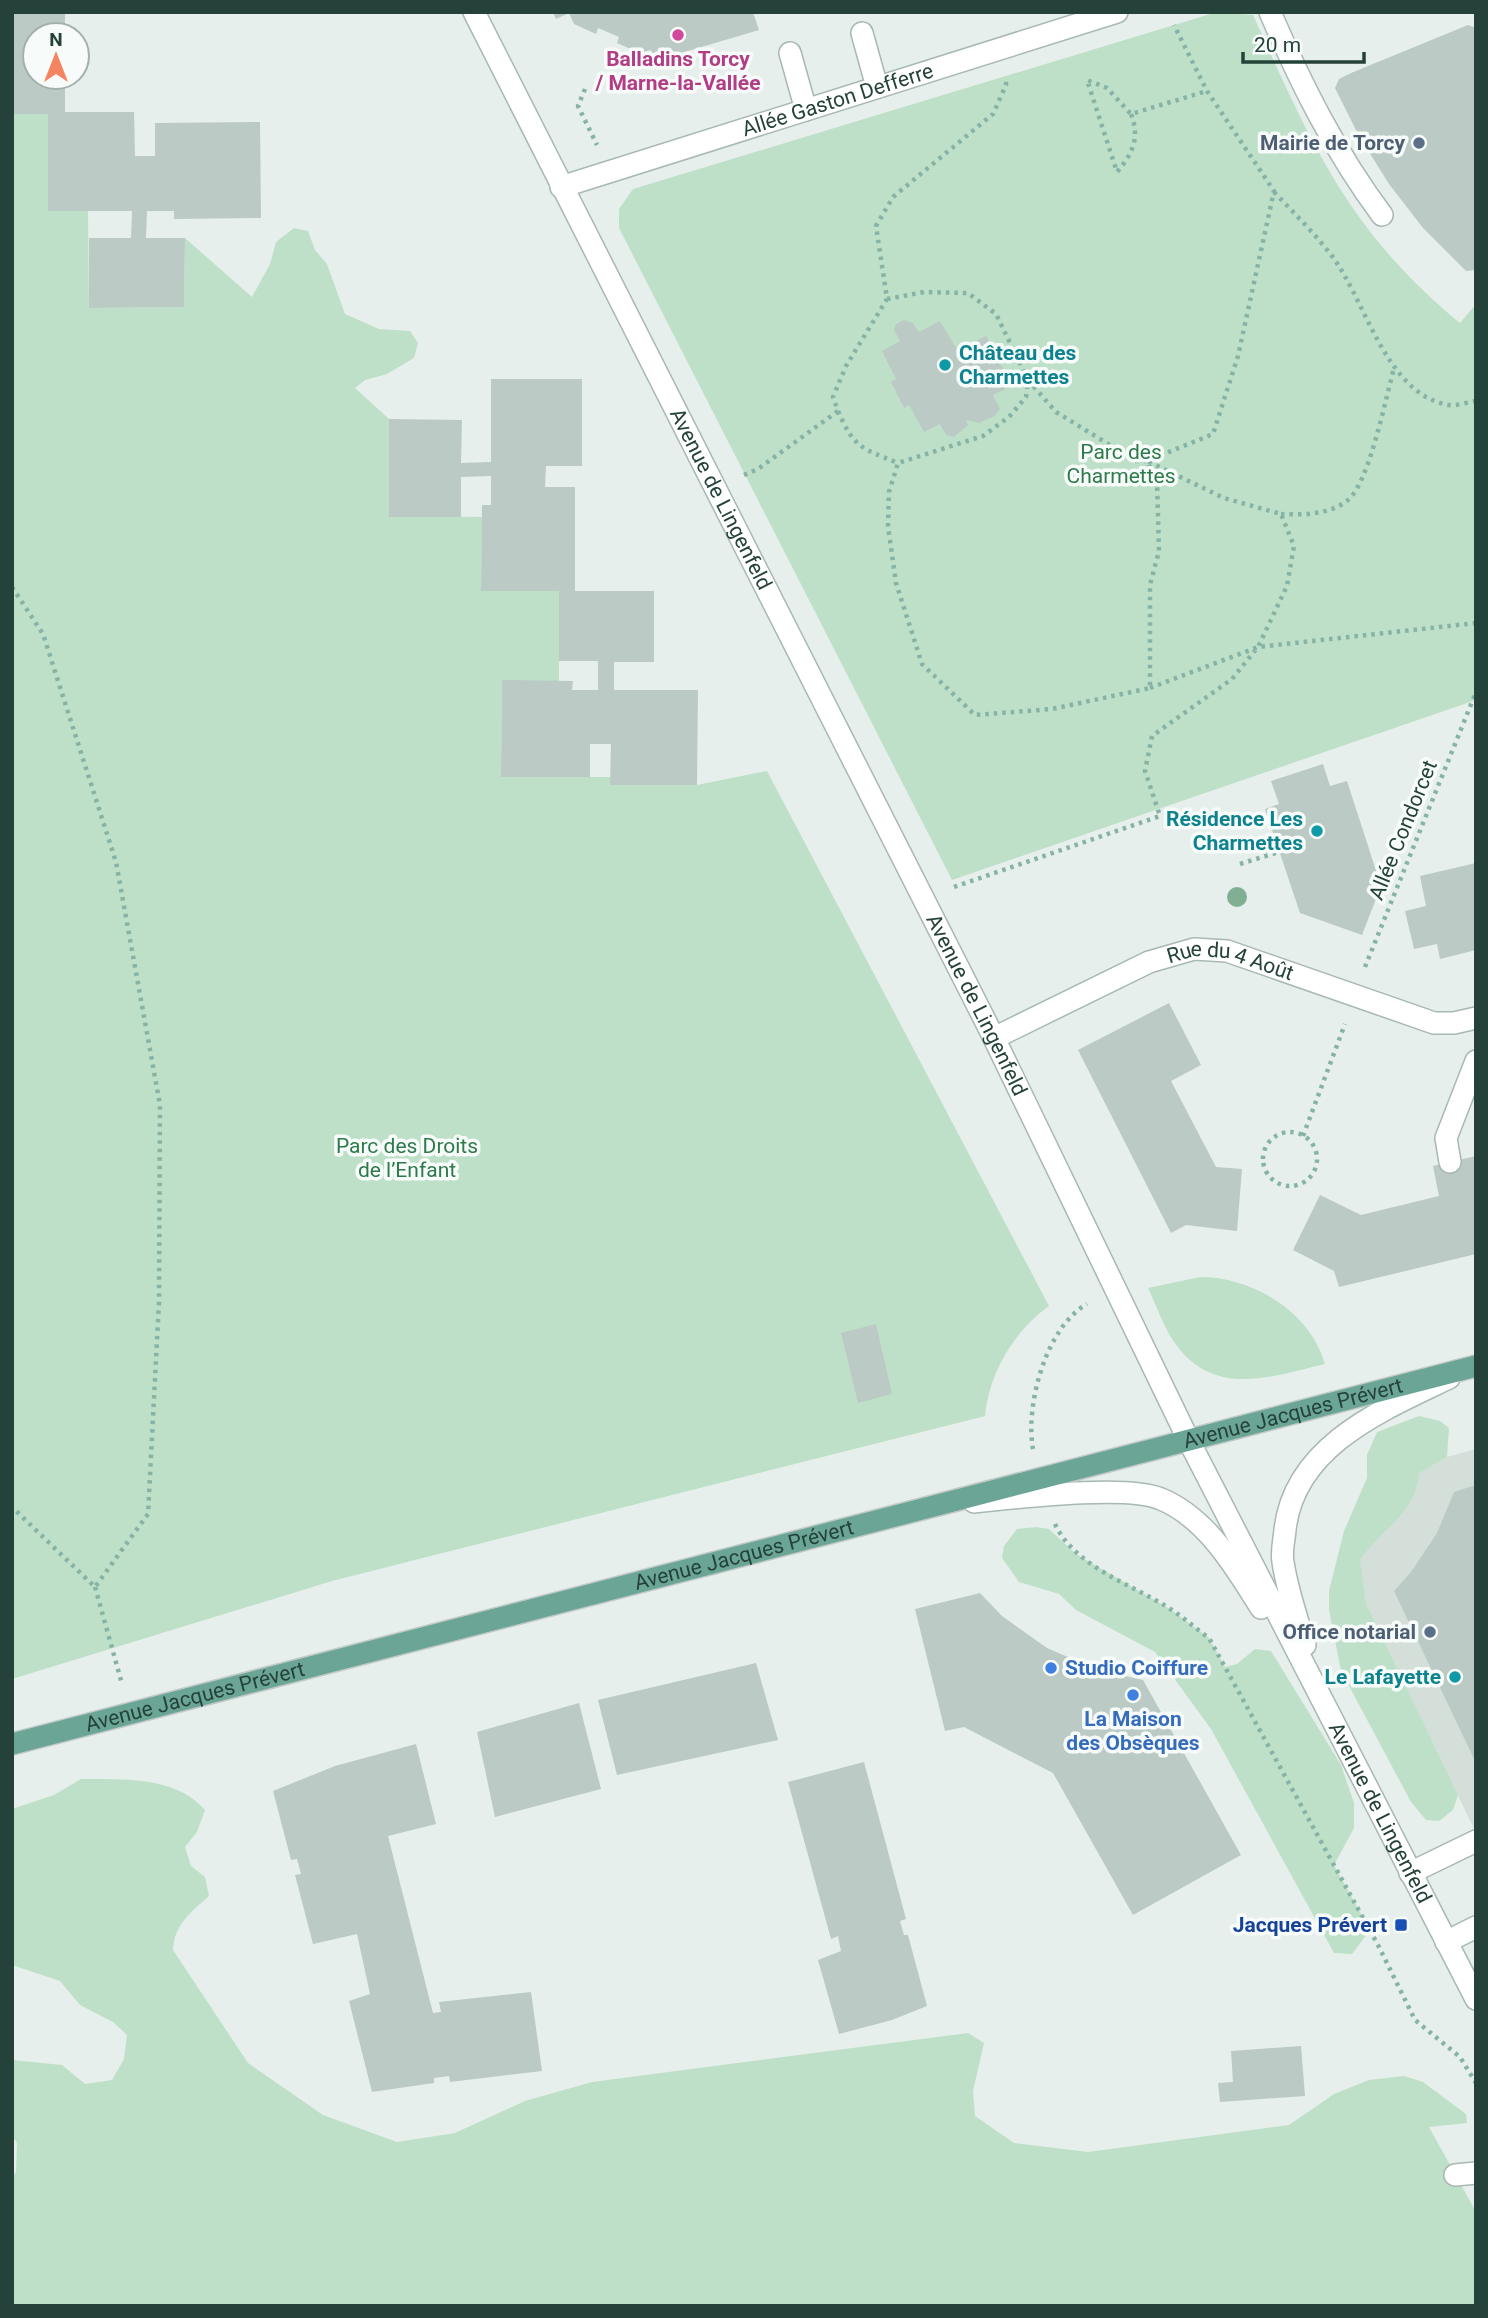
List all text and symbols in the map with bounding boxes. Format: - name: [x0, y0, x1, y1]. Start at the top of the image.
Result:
- north arrow: [21, 21, 91, 91]
- scale bar: [1243, 21, 1364, 65]
- marker: Balladins Torcy / Marne-la-Vallée: [670, 27, 686, 43]
- text: N: [49, 28, 63, 51]
- text: 20 m: [1254, 33, 1301, 57]
- place label: Balladins Torcy / Marne-la-Vallée: [594, 47, 761, 95]
- street label: Allée Gaston Defferre: [739, 59, 936, 141]
- place label: Mairie de Torcy: [1260, 131, 1405, 155]
- marker: Mairie de Torcy: [1411, 135, 1427, 151]
- place label: Château des Charmettes: [959, 341, 1077, 389]
- marker: Château des Charmettes: [937, 357, 953, 373]
- street label: Avenue de Lingenfeld: [665, 404, 777, 594]
- park label: Parc des Charmettes: [1066, 440, 1176, 488]
- street label: Allée Condorcet: [1364, 757, 1442, 903]
- place label: Résidence Les Charmettes: [1166, 807, 1303, 855]
- marker: Résidence Les Charmettes: [1309, 823, 1325, 839]
- street label: Avenue de Lingenfeld: [921, 910, 1032, 1100]
- street label: Rue du 4 Août: [1164, 937, 1297, 985]
- park label: Parc des Droits de l’Enfant: [336, 1134, 478, 1182]
- street label: Avenue Jacques Prévert: [1181, 1373, 1405, 1453]
- street label: Avenue Jacques Prévert: [632, 1515, 856, 1595]
- place label: Office notarial: [1282, 1620, 1416, 1644]
- marker: Office notarial: [1422, 1624, 1438, 1640]
- place label: Studio Coiffure: [1065, 1656, 1208, 1680]
- street label: Avenue Jacques Prévert: [83, 1657, 307, 1737]
- marker: Studio Coiffure: [1043, 1660, 1059, 1676]
- place label: Le Lafayette: [1325, 1665, 1441, 1689]
- marker: Le Lafayette: [1447, 1669, 1463, 1685]
- marker: La Maison des Obsèques: [1125, 1687, 1141, 1703]
- place label: La Maison des Obsèques: [1066, 1707, 1200, 1755]
- street label: Avenue de Lingenfeld: [1324, 1718, 1437, 1907]
- place label: Jacques Prévert: [1233, 1913, 1387, 1937]
- marker: Jacques Prévert: [1393, 1917, 1409, 1933]

